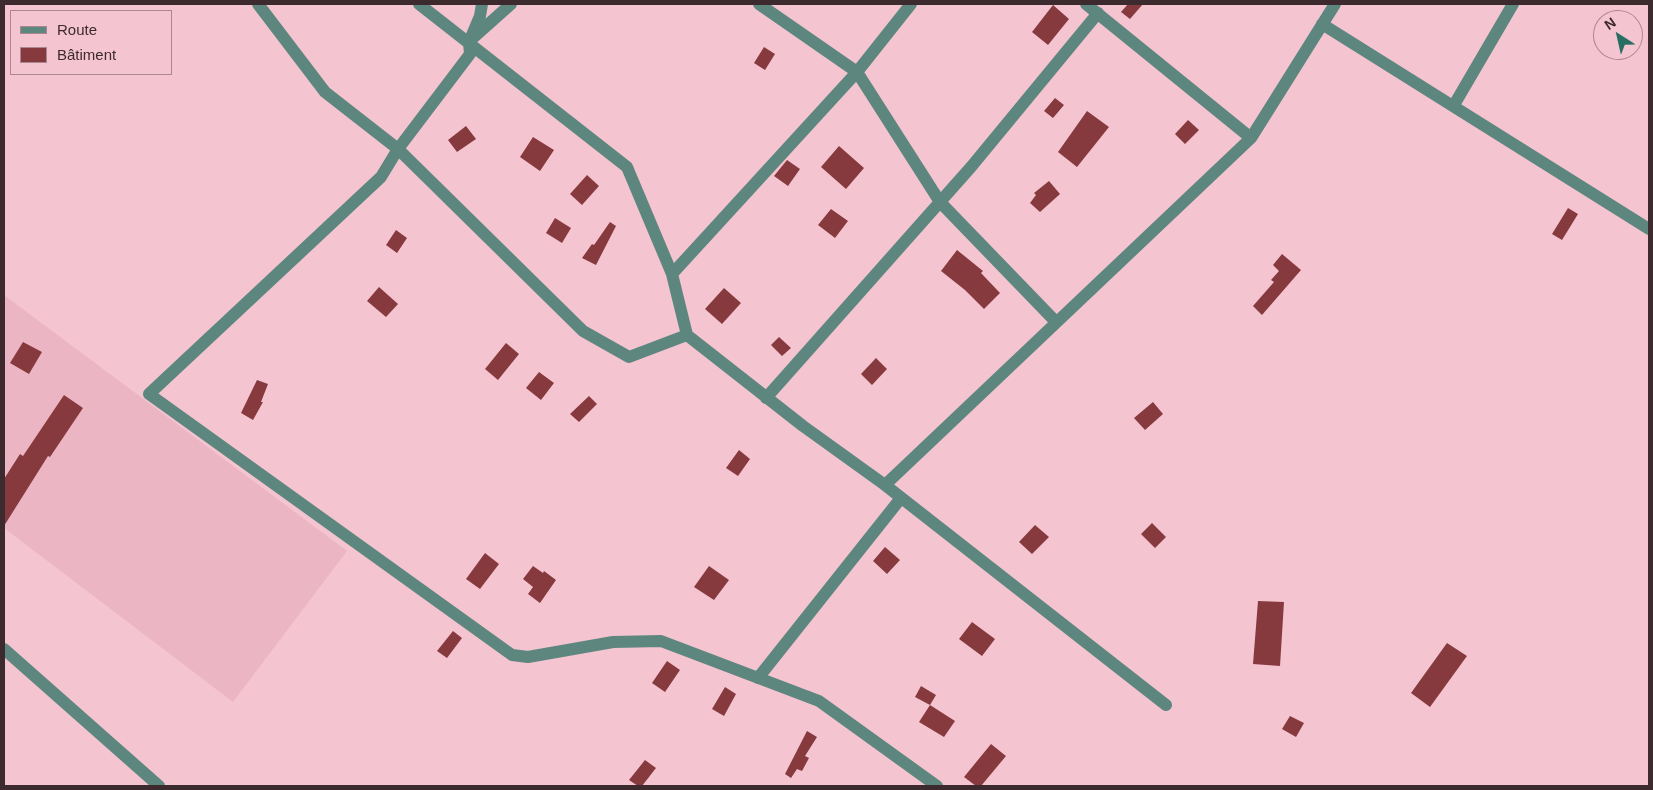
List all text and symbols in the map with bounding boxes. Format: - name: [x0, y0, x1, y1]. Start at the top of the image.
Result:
- legend: [10, 10, 172, 75]
- north arrow: [1593, 10, 1643, 60]
- text: N: [1601, 14, 1619, 33]
- text: Route: [57, 21, 97, 38]
- text: Bâtiment: [57, 46, 116, 63]

